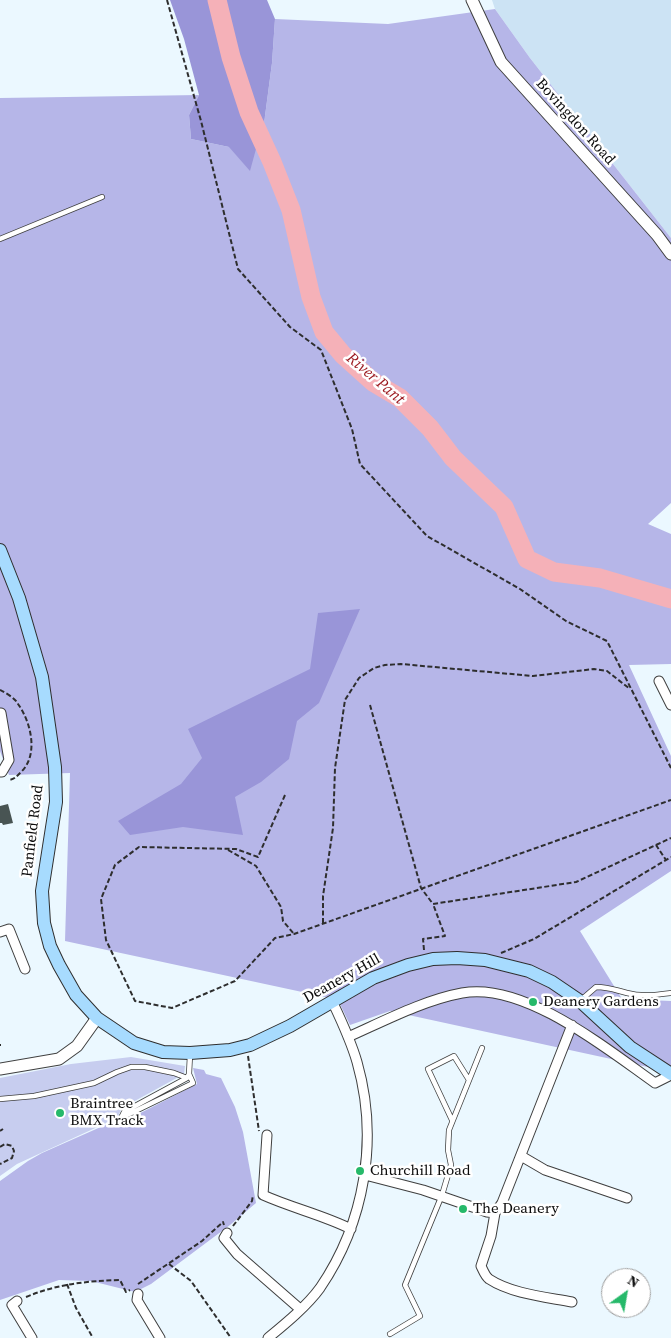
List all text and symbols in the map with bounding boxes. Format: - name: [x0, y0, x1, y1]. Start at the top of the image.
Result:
- street label: Bovingdon Road: [532, 75, 618, 169]
- water label: River Pant: [342, 349, 408, 409]
- street label: Panfield Road: [18, 784, 48, 878]
- street label: Deanery Hill: [300, 950, 384, 1008]
- place label: Deanery Gardens: [543, 993, 659, 1011]
- marker: Deanery Gardens: [527, 996, 539, 1008]
- place label: Braintree BMX Track: [70, 1095, 144, 1130]
- marker: Braintree BMX Track: [54, 1107, 66, 1119]
- place label: Churchill Road: [370, 1162, 470, 1180]
- marker: Churchill Road: [354, 1165, 366, 1177]
- place label: The Deanery: [473, 1200, 559, 1218]
- marker: The Deanery: [457, 1203, 469, 1215]
- north arrow: [601, 1268, 651, 1318]
- text: N: [624, 1270, 643, 1292]

